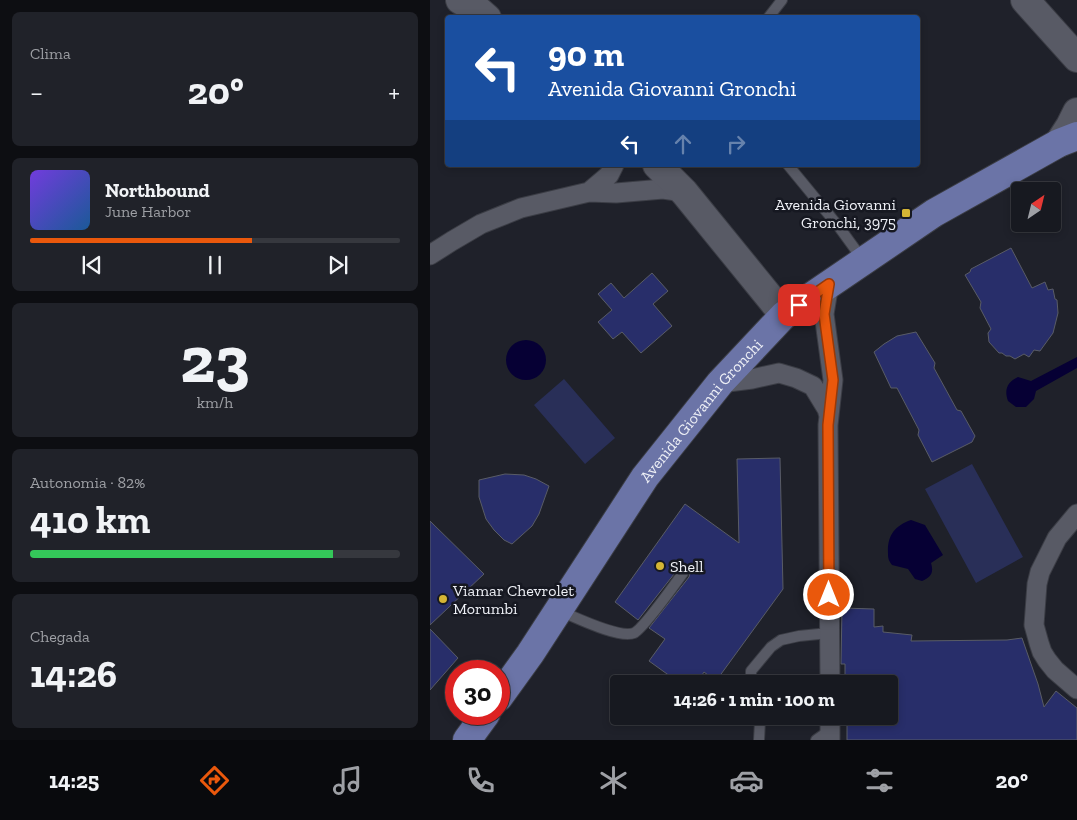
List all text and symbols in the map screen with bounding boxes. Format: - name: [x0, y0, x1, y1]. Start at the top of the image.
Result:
- text: 90 m: [548, 33, 624, 75]
- icon: left: [465, 35, 530, 100]
- text: Clima: [30, 44, 71, 63]
- text: 20°: [188, 68, 244, 114]
- text: Avenida Giovanni Gronchi: [548, 75, 796, 102]
- text: −: [30, 76, 43, 109]
- text: +: [388, 76, 400, 109]
- icon: left: [616, 130, 644, 158]
- icon: ahead: [669, 130, 697, 158]
- icon: right: [722, 130, 750, 158]
- text: Northbound: [105, 179, 210, 202]
- north arrow: [1011, 182, 1061, 232]
- map controls: [1011, 182, 1061, 232]
- place label: Avenida Giovanni Gronchi, 3975: [775, 195, 897, 232]
- text: June Harbor: [105, 202, 191, 221]
- marker: Avenida Giovanni Gronchi, 3975: [900, 207, 912, 219]
- icon: previous: [78, 251, 106, 279]
- icon: pause: [201, 251, 229, 279]
- icon: next: [324, 251, 352, 279]
- pin: [778, 284, 820, 326]
- icon: arrive: [785, 291, 813, 319]
- text: 23: [180, 321, 250, 399]
- street label: Avenida Giovanni Gronchi: [635, 335, 766, 486]
- text: km/h: [197, 393, 233, 412]
- text: Autonomia · 82%: [30, 473, 145, 492]
- text: 410 km: [30, 497, 150, 543]
- place label: Shell: [670, 557, 704, 576]
- marker: Shell: [654, 560, 666, 572]
- position arrow: [802, 568, 854, 620]
- place label: Viamar Chevrolet Morumbi: [452, 581, 574, 618]
- marker: Viamar Chevrolet Morumbi: [437, 593, 449, 605]
- text: Chegada: [30, 627, 90, 646]
- text: 14:26: [30, 651, 117, 697]
- speed limit sign: 30: [445, 660, 510, 725]
- text: 14:26 · 1 min · 100 m: [673, 688, 835, 711]
- icon: directions: [197, 763, 232, 798]
- icon: music: [330, 763, 365, 798]
- icon: phone: [463, 763, 498, 798]
- icon: climate: [596, 763, 631, 798]
- icon: car: [729, 763, 764, 798]
- icon: filters: [862, 763, 897, 798]
- text: 14:25: [49, 767, 99, 794]
- text: 20°: [995, 767, 1028, 794]

